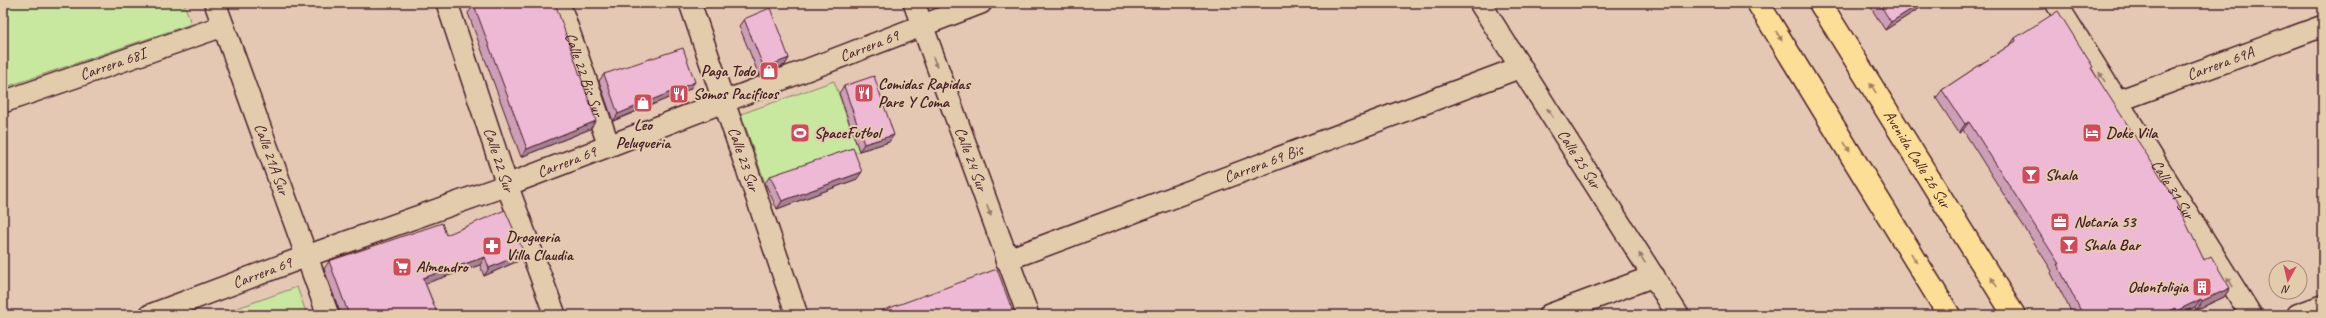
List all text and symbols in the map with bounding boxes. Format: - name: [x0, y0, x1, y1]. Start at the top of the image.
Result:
- street label: Carrera 69: [837, 25, 903, 66]
- street label: Calle 22 Bis Sur: [560, 30, 608, 121]
- one-way arrow: [1775, 30, 1782, 42]
- street label: Carrera 68I: [77, 42, 152, 85]
- street label: Carrera 69A: [2184, 42, 2258, 85]
- one-way arrow: [933, 57, 939, 69]
- shop icon: Paga Todo: [758, 60, 780, 82]
- place label: Paga Todo: [701, 61, 756, 81]
- one-way arrow: [2098, 72, 2106, 82]
- place label: Comidas Rapidas Pare Y Coma: [878, 74, 971, 112]
- restaurant icon: Comidas Rapidas Pare Y Coma: [853, 82, 875, 104]
- one-way arrow: [1870, 82, 1877, 94]
- restaurant icon: Somos Pacificos: [668, 83, 690, 105]
- place label: Somos Pacificos: [693, 84, 781, 104]
- shop icon: Leo Peluqueria: [632, 92, 654, 114]
- street label: Avenida Calle 26 Sur: [1879, 106, 1956, 214]
- one-way arrow: [1546, 108, 1554, 118]
- place label: Leo Peluqueria: [616, 115, 671, 153]
- street label: Calle 21A Sur: [249, 121, 294, 200]
- sports icon: SpaceFutbol: [789, 122, 811, 144]
- hotel icon: Doke Vila: [2081, 122, 2103, 144]
- place label: SpaceFutbol: [814, 123, 884, 143]
- place label: Doke Vila: [2106, 123, 2159, 143]
- street label: Calle 23 Sur: [723, 124, 764, 196]
- street label: Calle 24 Sur: [950, 124, 993, 196]
- street label: Calle 22 Sur: [479, 125, 519, 197]
- street label: Calle 25 Sur: [1553, 126, 1607, 195]
- street label: Carrera 69 Bis: [1221, 139, 1307, 187]
- street label: Carrera 69: [534, 141, 601, 182]
- one-way arrow: [1843, 141, 1850, 153]
- street label: Calle 31 Sur: [2146, 156, 2200, 225]
- bar icon: Shala: [2020, 164, 2042, 186]
- place label: Shala: [2045, 165, 2079, 185]
- one-way arrow: [986, 205, 992, 217]
- office icon: Notaría 53: [2049, 211, 2071, 233]
- place label: Notaría 53: [2074, 212, 2137, 232]
- place label: Drogueria Villa Claudia: [506, 227, 574, 265]
- bar icon: Shala Bar: [2058, 234, 2080, 256]
- pharmacy icon: Drogueria Villa Claudia: [481, 235, 503, 257]
- place label: Shala Bar: [2083, 235, 2142, 255]
- street label: Carrera 69: [230, 252, 297, 293]
- one-way arrow: [1911, 252, 1918, 264]
- one-way arrow: [1639, 253, 1646, 264]
- supermarket icon: Almendro: [391, 256, 413, 278]
- place label: Almendro: [416, 257, 470, 277]
- north arrow: [2268, 260, 2308, 300]
- building icon: Odontoligia: [2191, 276, 2213, 298]
- one-way arrow: [2227, 276, 2234, 288]
- one-way arrow: [1990, 277, 1998, 287]
- place label: Odontoligia: [2128, 277, 2189, 297]
- text: N: [2280, 282, 2291, 297]

